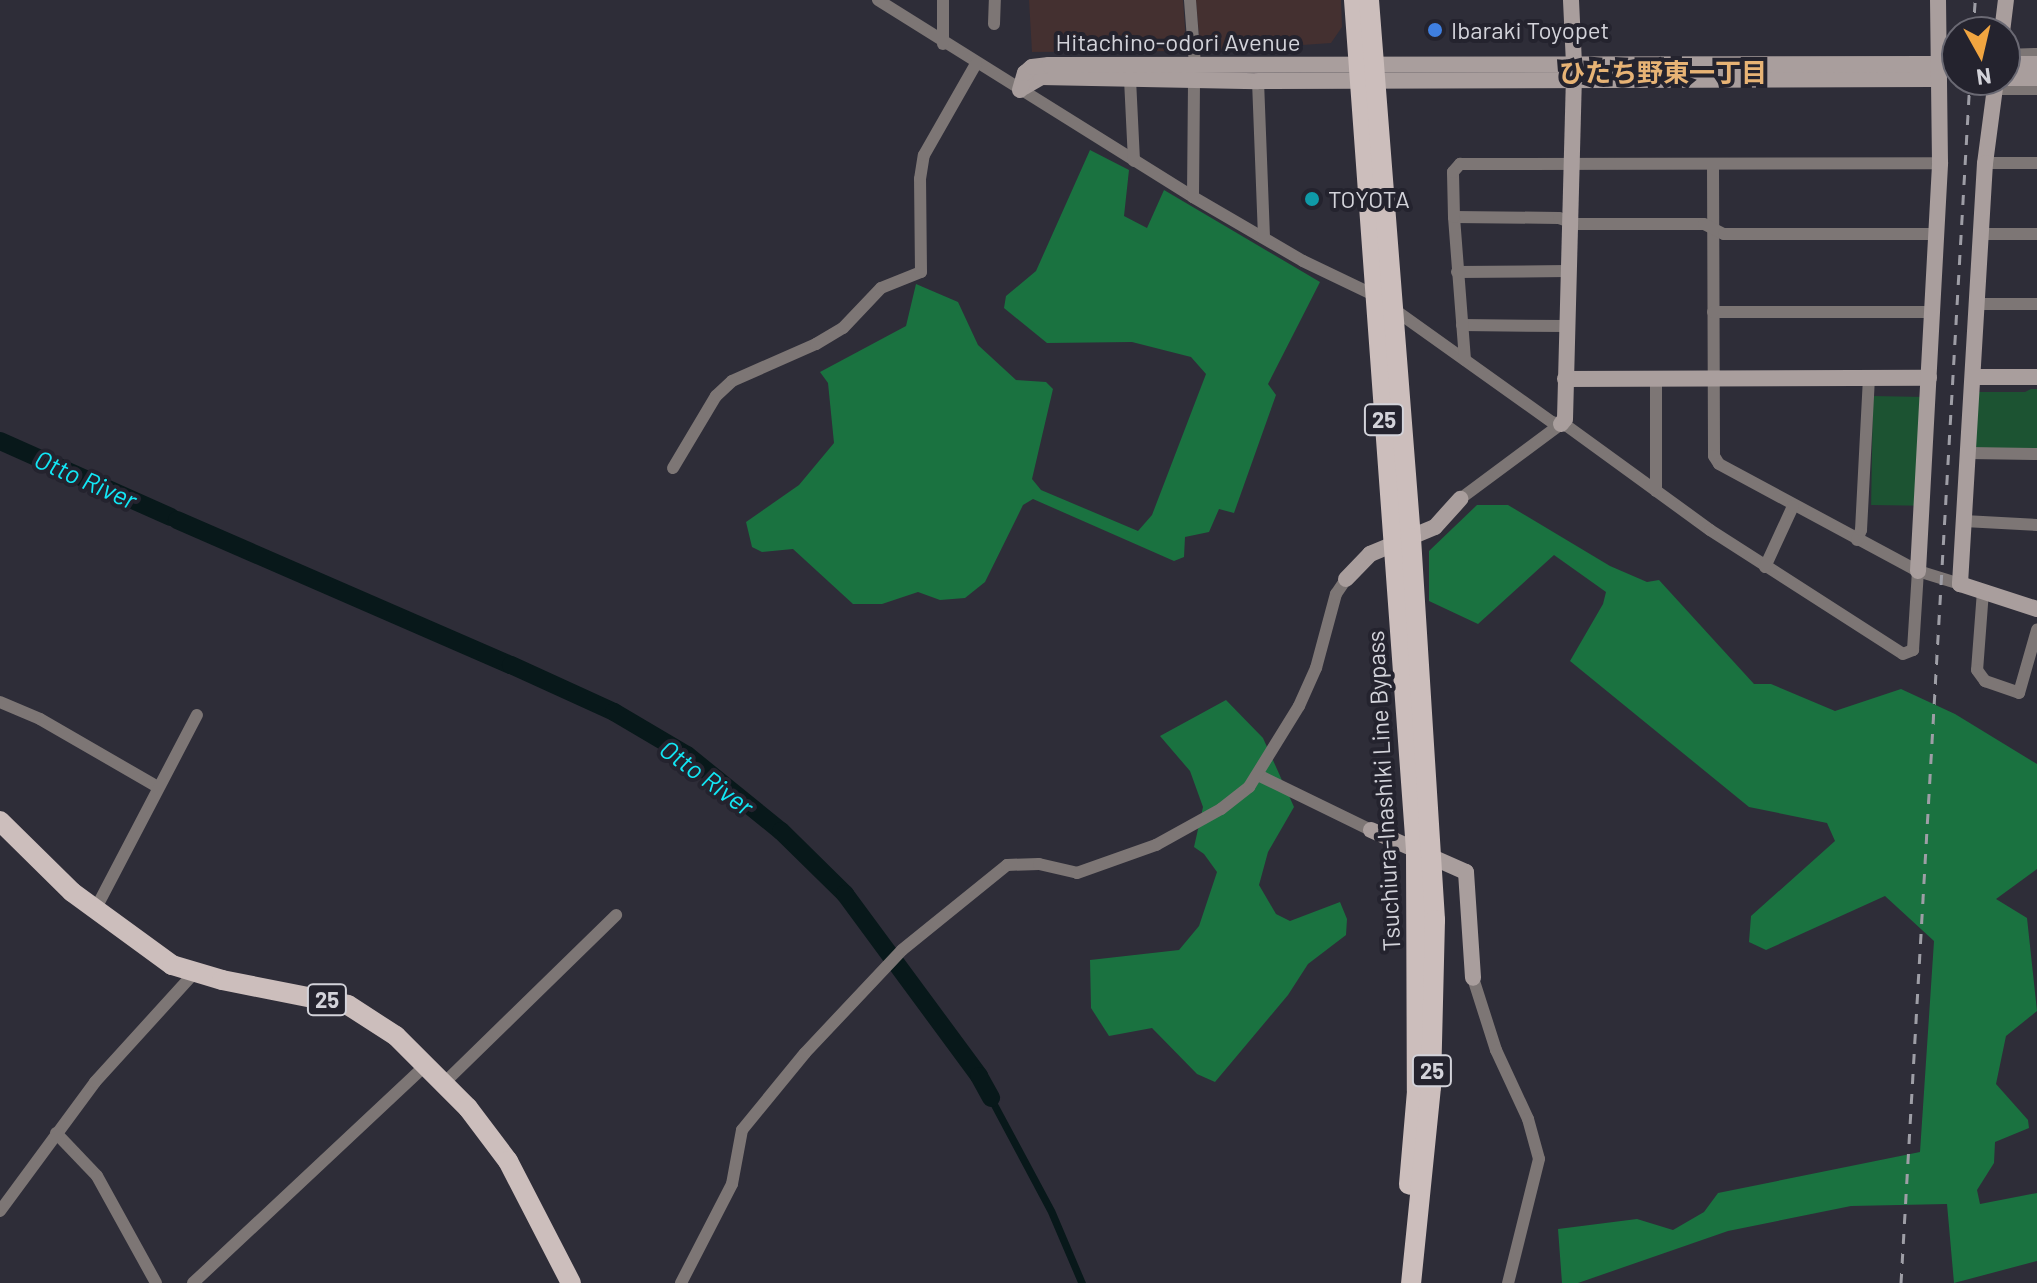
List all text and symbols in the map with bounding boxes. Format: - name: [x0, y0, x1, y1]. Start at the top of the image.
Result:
- place label: Ibaraki Toyopet: [1451, 16, 1609, 44]
- north arrow: [1941, 16, 2021, 96]
- marker: Ibaraki Toyopet: [1426, 21, 1444, 39]
- street label: Hitachino-odori Avenue: [1056, 28, 1300, 56]
- district label: ひたち野東一丁目: [1559, 56, 1767, 88]
- text: N: [1975, 64, 1993, 92]
- place label: TOYOTA: [1328, 185, 1410, 213]
- marker: TOYOTA: [1303, 190, 1321, 208]
- road number: 25: [1362, 402, 1406, 438]
- water label: Otto River: [30, 443, 142, 515]
- street label: Tsuchiura-Inashiki Line Bypass: [1360, 630, 1406, 952]
- water label: Otto River: [654, 732, 760, 822]
- road number: 25: [305, 982, 349, 1018]
- road number: 25: [1410, 1053, 1454, 1089]

